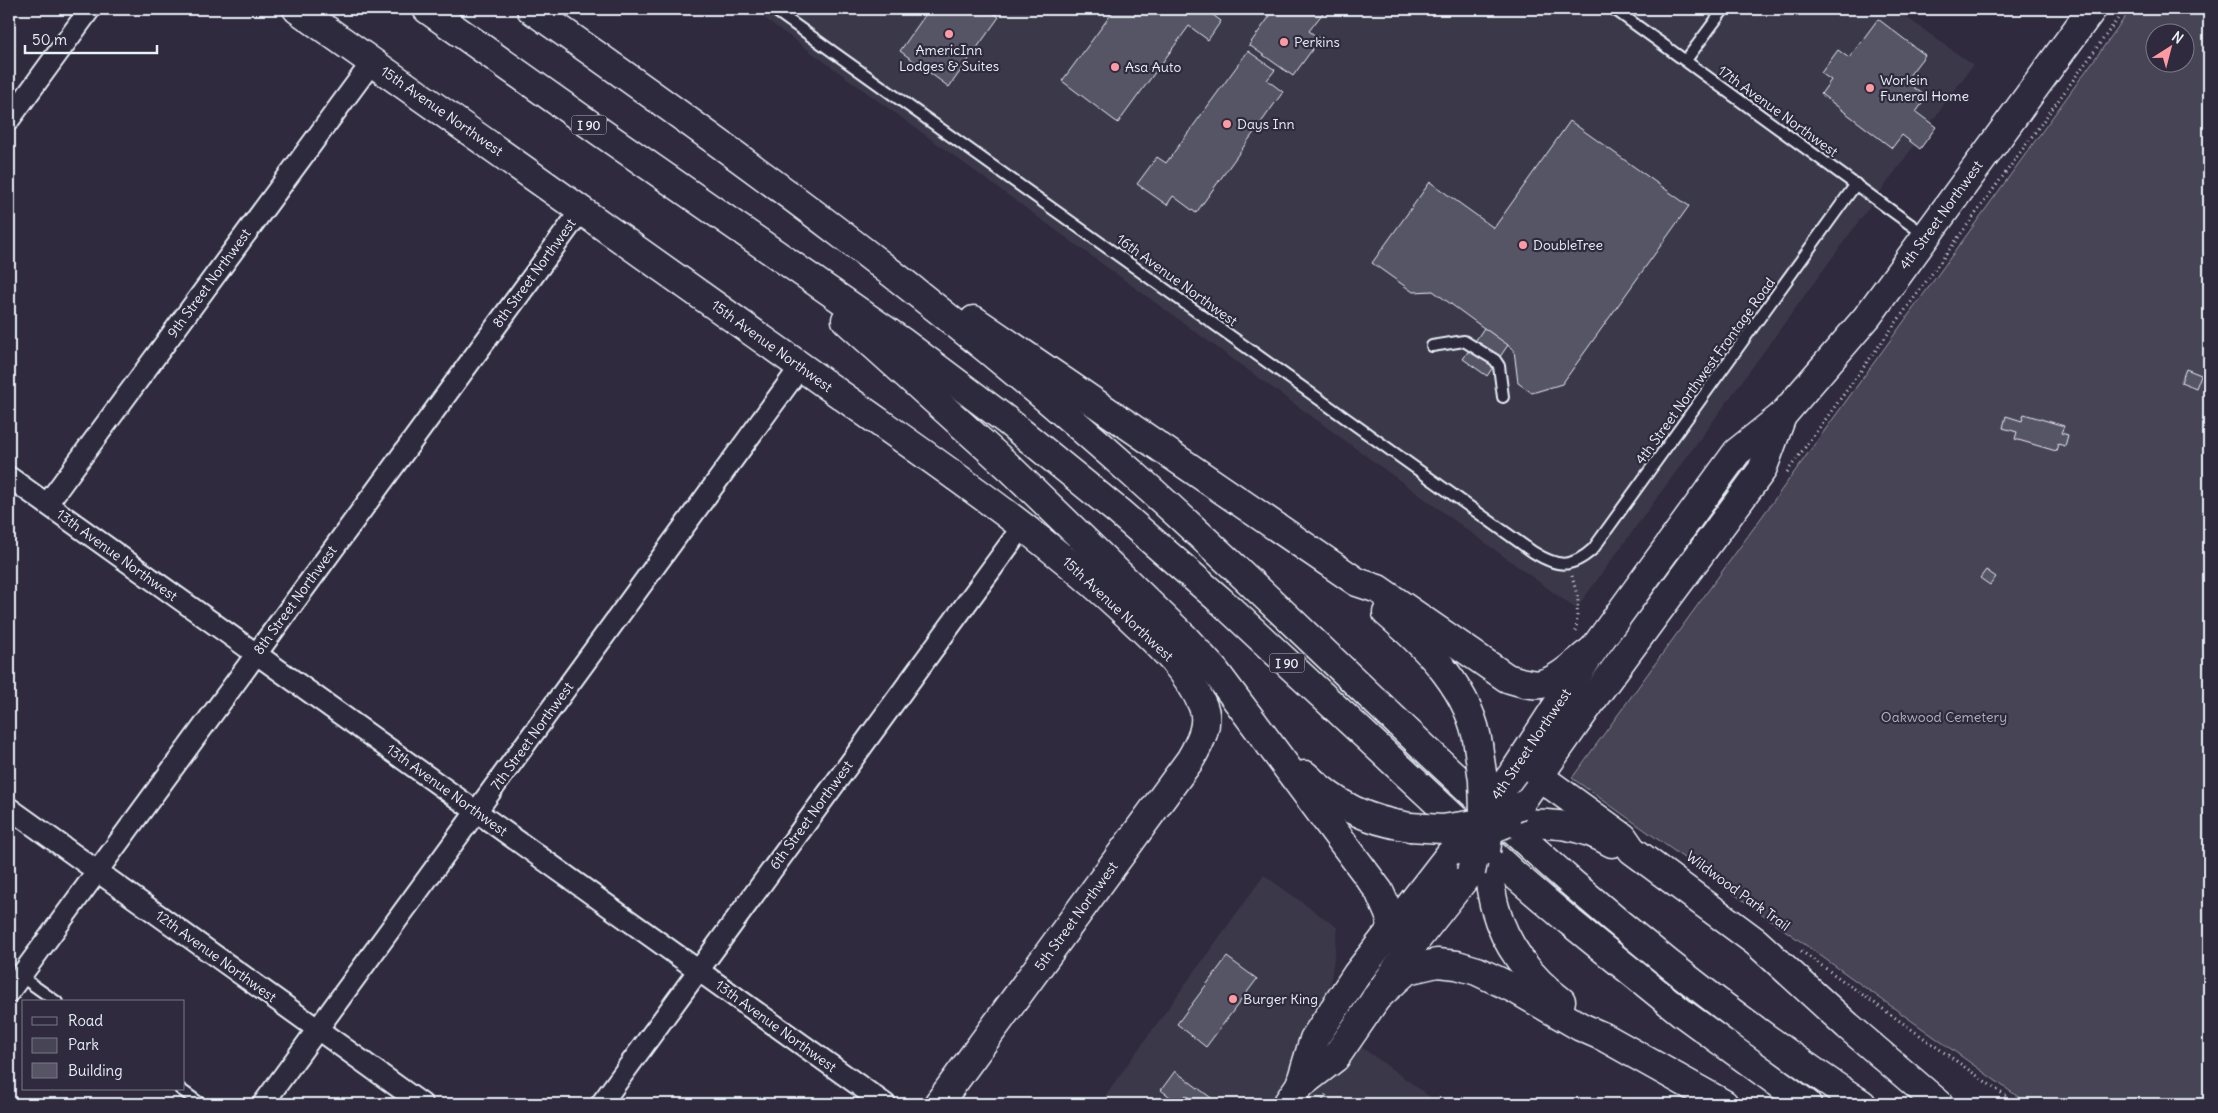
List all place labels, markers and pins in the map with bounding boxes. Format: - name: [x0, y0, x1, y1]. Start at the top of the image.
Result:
- marker: AmericInn Lodges & Suites: [943, 28, 955, 40]
- place label: Perkins: [1294, 33, 1340, 51]
- marker: Perkins: [1278, 36, 1290, 48]
- place label: AmericInn Lodges & Suites: [899, 41, 999, 75]
- place label: Asa Auto: [1125, 58, 1182, 76]
- marker: Asa Auto: [1109, 61, 1121, 73]
- place label: Worlein Funeral Home: [1880, 71, 1969, 105]
- marker: Worlein Funeral Home: [1864, 82, 1876, 94]
- place label: Days Inn: [1237, 115, 1295, 133]
- marker: Days Inn: [1221, 118, 1233, 130]
- place label: DoubleTree: [1533, 236, 1603, 254]
- marker: DoubleTree: [1517, 239, 1529, 251]
- place label: Burger King: [1243, 990, 1318, 1008]
- marker: Burger King: [1227, 993, 1239, 1005]

